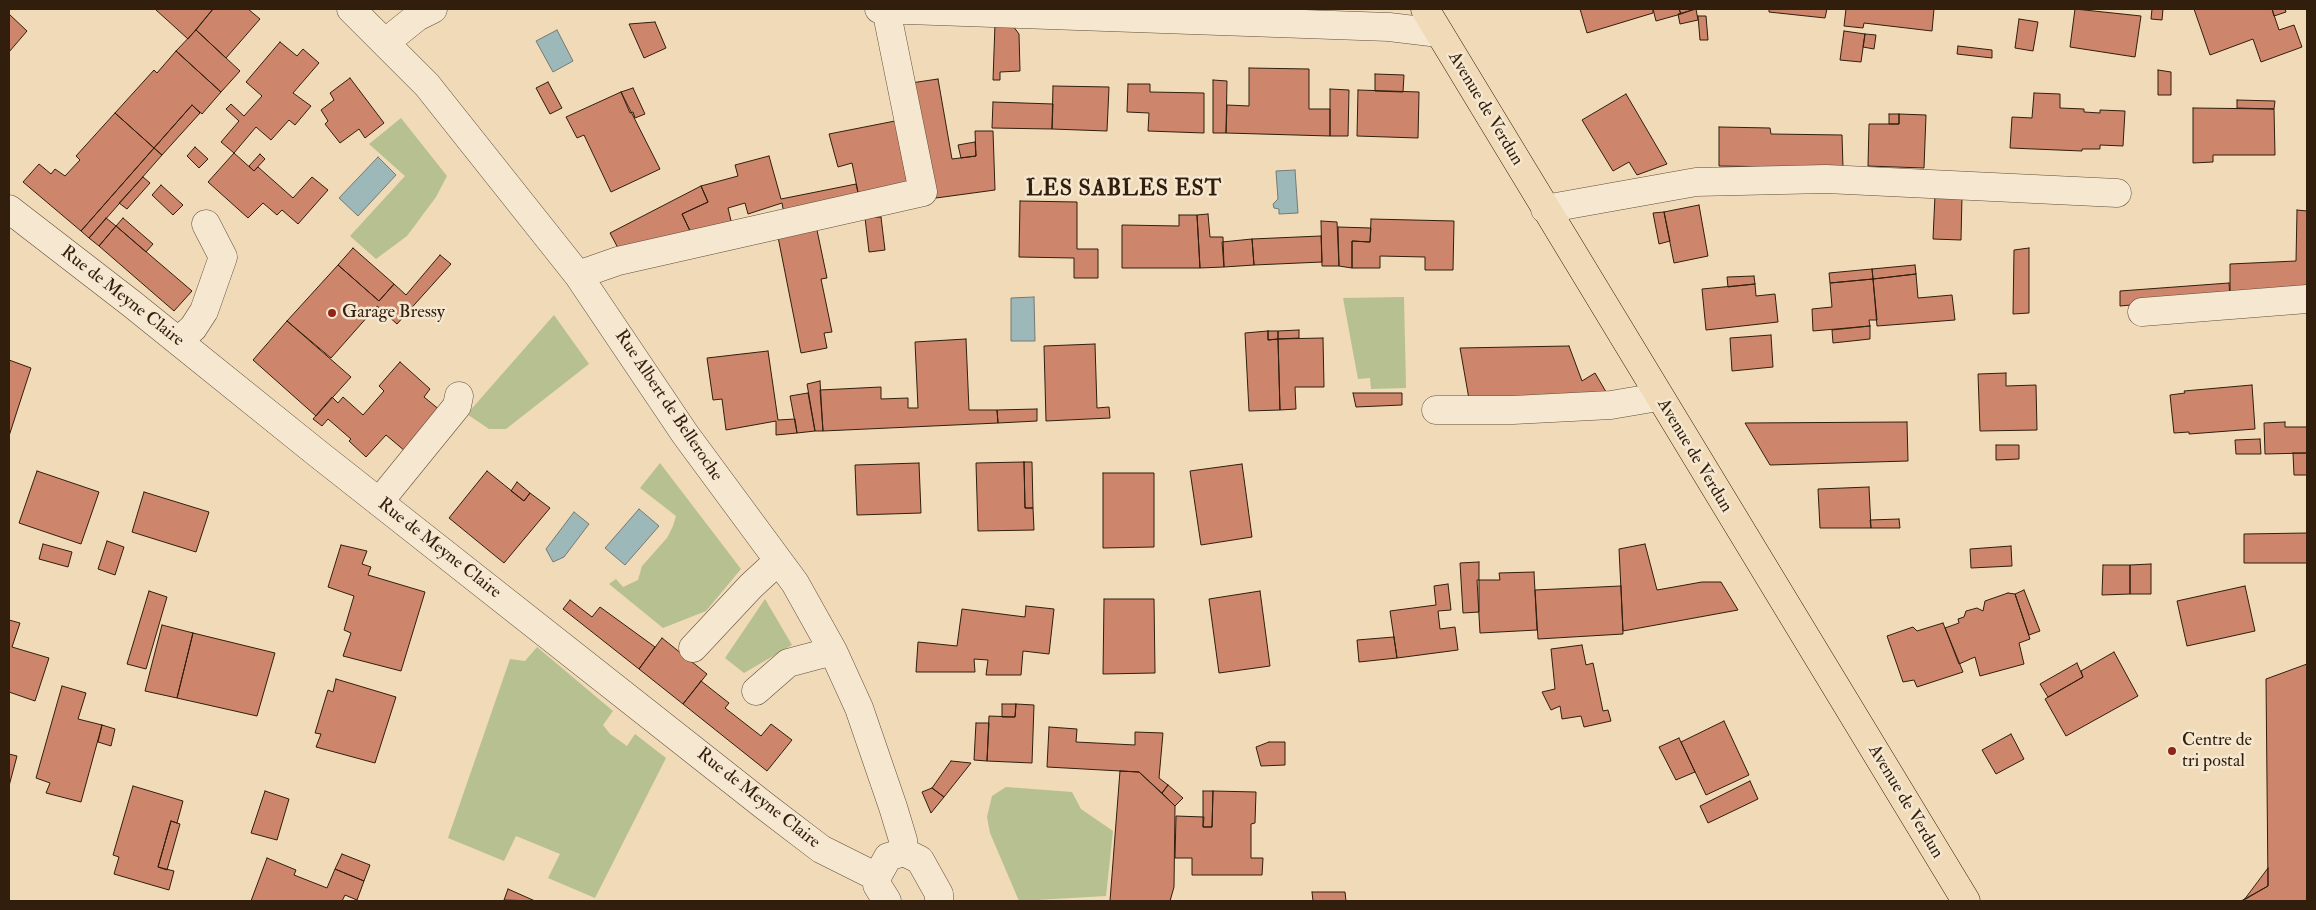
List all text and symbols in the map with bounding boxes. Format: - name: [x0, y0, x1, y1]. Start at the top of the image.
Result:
- street label: Avenue de Verdun: [1443, 48, 1527, 170]
- district label: LES SABLES EST: [1024, 177, 1224, 203]
- street label: Rue de Meyne Claire: [56, 242, 188, 352]
- place label: Garage Bressy: [342, 302, 445, 324]
- marker: Garage Bressy: [326, 307, 338, 319]
- street label: Rue Albert de Belleroche: [609, 326, 727, 486]
- street label: Avenue de Verdun: [1652, 395, 1736, 517]
- street label: Rue de Meyne Claire: [373, 494, 505, 604]
- place label: Centre de tri postal: [2182, 730, 2252, 772]
- street label: Avenue de Verdun: [1863, 741, 1947, 863]
- street label: Rue de Meyne Claire: [692, 744, 824, 854]
- marker: Centre de tri postal: [2166, 745, 2178, 757]

